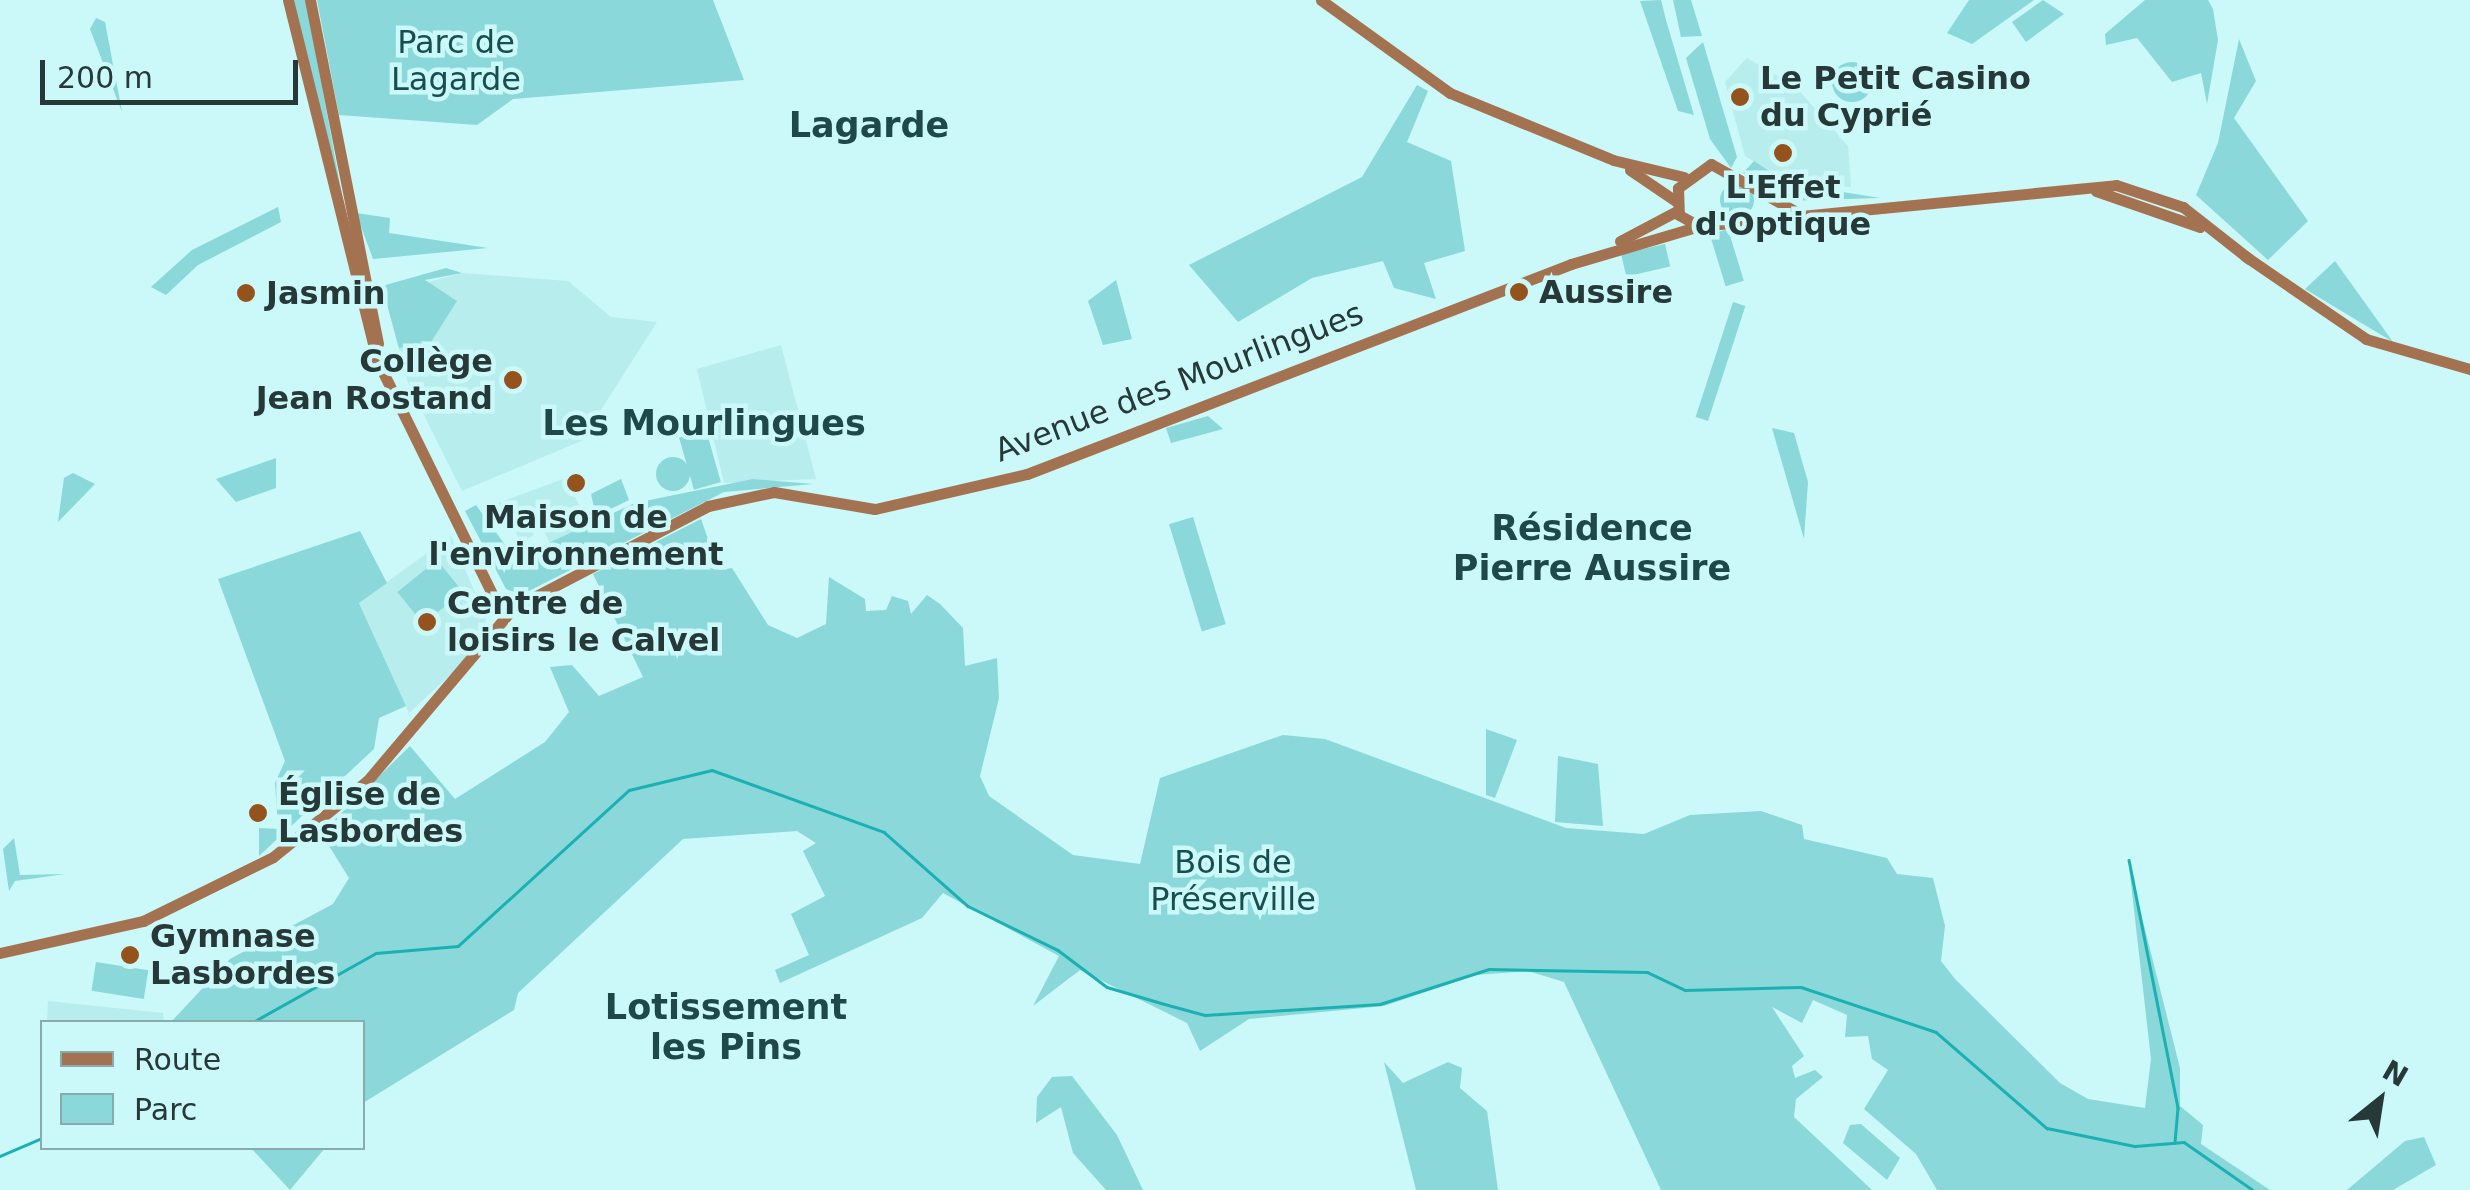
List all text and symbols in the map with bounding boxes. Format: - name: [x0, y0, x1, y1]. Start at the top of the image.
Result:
- park label: Parc de Lagarde: [391, 24, 521, 99]
- scale bar: [45, 40, 302, 102]
- text: 200 m: [57, 60, 153, 95]
- place label: Le Petit Casino du Cyprié: [1760, 60, 2031, 135]
- marker: Le Petit Casino du Cyprié: [1729, 86, 1751, 108]
- district label: Lagarde: [789, 104, 949, 146]
- marker: L'Effet d'Optique: [1772, 142, 1794, 164]
- place label: L'Effet d'Optique: [1695, 169, 1871, 244]
- place label: Aussire: [1539, 273, 1673, 311]
- place label: Jasmin: [266, 274, 386, 312]
- marker: Aussire: [1508, 281, 1530, 303]
- marker: Jasmin: [235, 282, 257, 304]
- street label: Avenue des Mourlingues: [989, 294, 1369, 470]
- place label: Collège Jean Rostand: [256, 343, 493, 418]
- marker: Collège Jean Rostand: [502, 369, 524, 391]
- district label: Les Mourlingues: [542, 402, 866, 444]
- marker: Maison de l'environnement: [565, 472, 587, 494]
- place label: Maison de l'environnement: [428, 499, 724, 574]
- district label: Résidence Pierre Aussire: [1453, 507, 1731, 589]
- place label: Centre de loisirs le Calvel: [447, 585, 720, 660]
- marker: Centre de loisirs le Calvel: [416, 611, 438, 633]
- place label: Église de Lasbordes: [278, 776, 463, 851]
- marker: Église de Lasbordes: [247, 802, 269, 824]
- park label: Bois de Préserville: [1150, 844, 1316, 919]
- place label: Gymnase Lasbordes: [150, 918, 335, 993]
- marker: Gymnase Lasbordes: [119, 944, 141, 966]
- district label: Lotissement les Pins: [605, 986, 847, 1068]
- legend: [40, 1020, 365, 1150]
- text: Route: [134, 1042, 221, 1077]
- north arrow: [2330, 1050, 2430, 1150]
- text: N: [2377, 1053, 2414, 1094]
- text: Parc: [134, 1092, 197, 1127]

